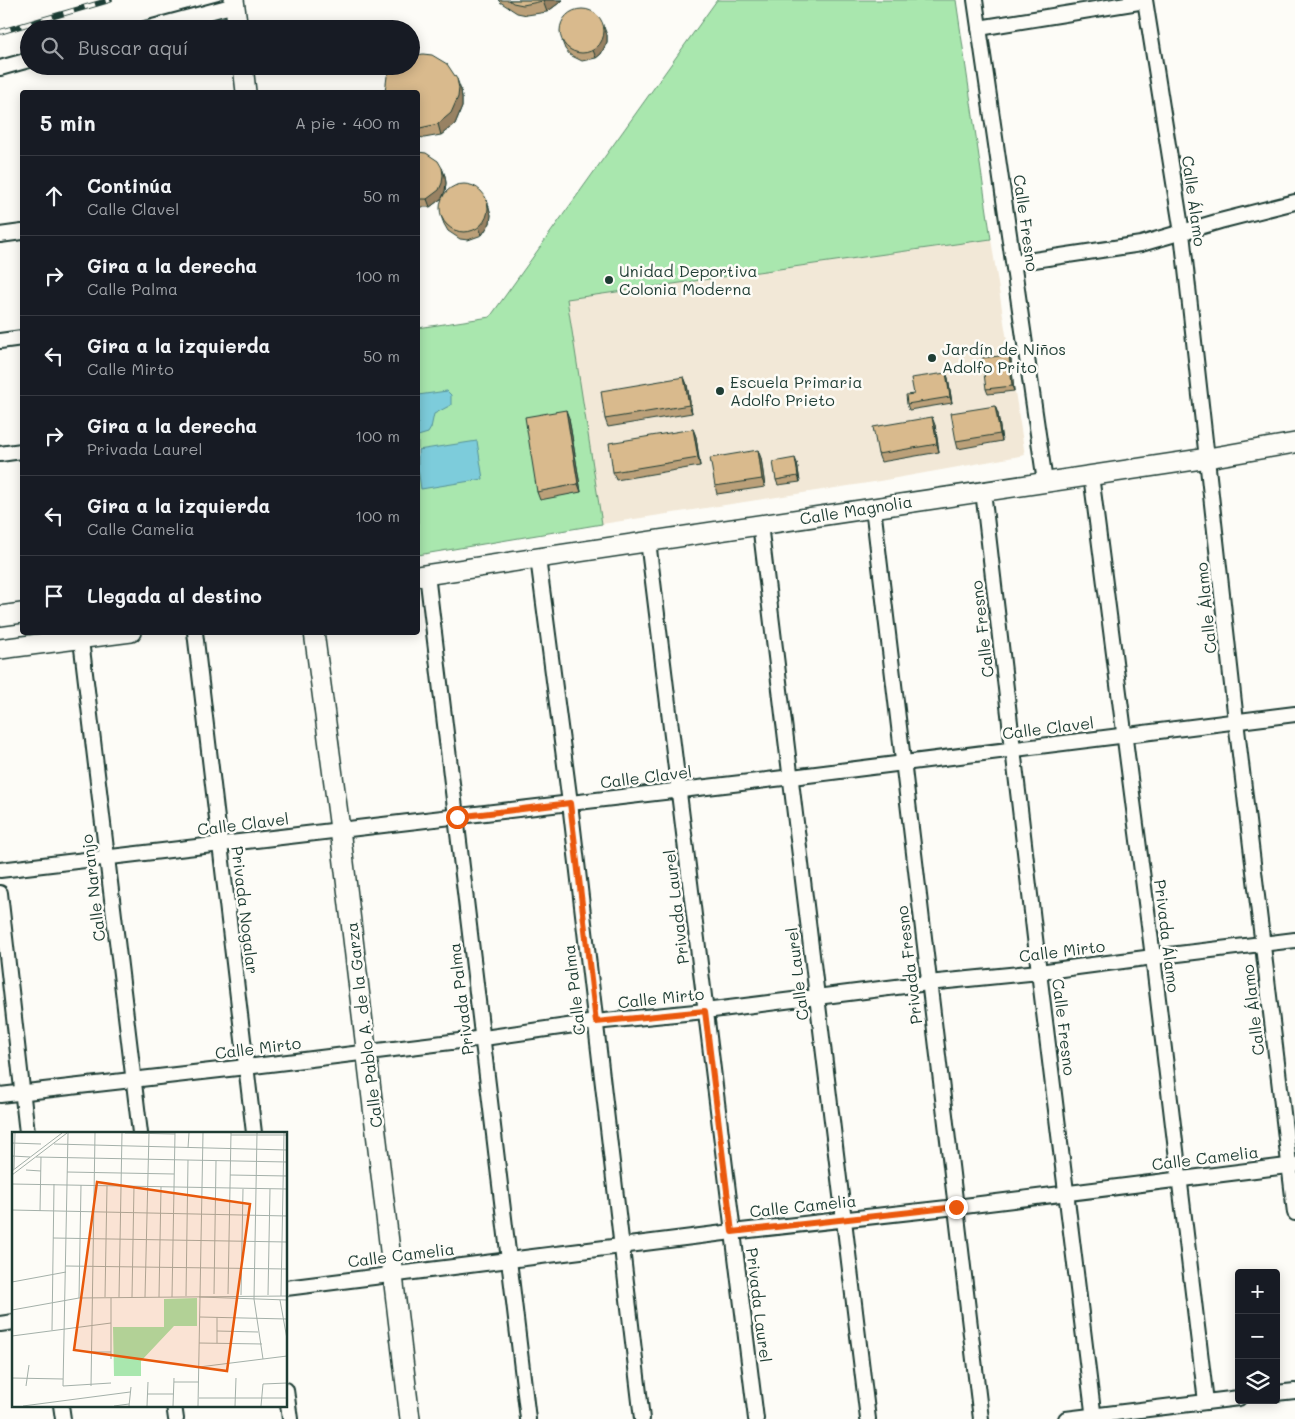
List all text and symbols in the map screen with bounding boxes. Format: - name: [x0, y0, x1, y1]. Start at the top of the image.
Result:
- search box: [20, 20, 420, 75]
- icon: search: [38, 34, 66, 62]
- text: Buscar aquí: [78, 35, 188, 60]
- text: 5 min: [40, 109, 96, 136]
- text: A pie · 400 m: [295, 112, 400, 133]
- street label: Calle Álamo: [1178, 154, 1211, 248]
- text: Continúa: [87, 173, 172, 198]
- street label: Calle Fresno: [1009, 173, 1044, 273]
- icon: ahead: [40, 182, 68, 210]
- text: 50 m: [363, 185, 400, 206]
- text: Calle Clavel: [87, 198, 179, 219]
- text: Gira a la derecha: [87, 253, 257, 278]
- place label: Unidad Deportiva Colonia Moderna: [619, 260, 757, 299]
- icon: right: [40, 262, 68, 290]
- text: 100 m: [355, 265, 400, 286]
- marker: Unidad Deportiva Colonia Moderna: [603, 274, 615, 286]
- text: Calle Palma: [87, 278, 178, 299]
- text: Gira a la izquierda: [87, 333, 270, 358]
- place label: Jardín de Niños Adolfo Prito: [942, 338, 1066, 377]
- icon: left: [40, 342, 68, 370]
- text: 50 m: [363, 345, 400, 366]
- marker: Jardín de Niños Adolfo Prito: [926, 352, 938, 364]
- text: Calle Mirto: [87, 358, 174, 379]
- place label: Escuela Primaria Adolfo Prieto: [730, 371, 862, 410]
- marker: Escuela Primaria Adolfo Prieto: [714, 385, 726, 397]
- text: Gira a la derecha: [87, 413, 257, 438]
- icon: right: [40, 422, 68, 450]
- text: 100 m: [355, 425, 400, 446]
- text: Privada Laurel: [87, 438, 202, 459]
- street label: Calle Magnolia: [798, 490, 914, 529]
- text: Gira a la izquierda: [87, 493, 270, 518]
- icon: left: [40, 502, 68, 530]
- text: 100 m: [355, 505, 400, 526]
- text: Calle Camelia: [87, 518, 194, 539]
- street label: Calle Álamo: [1190, 561, 1221, 655]
- street label: Calle Fresno: [965, 579, 998, 679]
- icon: arrive: [40, 582, 68, 610]
- text: Llegada al destino: [87, 583, 262, 608]
- street label: Calle Clavel: [1001, 711, 1095, 744]
- street label: Calle Clavel: [599, 760, 693, 793]
- route start: [446, 806, 469, 829]
- street label: Calle Clavel: [196, 807, 290, 840]
- street label: Calle Naranjo: [76, 833, 110, 943]
- street label: Privada Nogalar: [227, 845, 264, 975]
- street label: Privada Laurel: [658, 848, 693, 966]
- street label: Privada Álamo: [1150, 878, 1185, 994]
- street label: Privada Fresno: [891, 905, 926, 1026]
- street label: Calle Pablo A. de la Garza: [340, 921, 387, 1129]
- street label: Calle Laurel: [780, 926, 813, 1022]
- street label: Calle Mirto: [1018, 935, 1106, 966]
- street label: Privada Palma: [443, 942, 478, 1056]
- street label: Calle Palma: [558, 944, 589, 1036]
- street label: Calle Álamo: [1236, 963, 1269, 1057]
- street label: Calle Fresno: [1048, 977, 1081, 1077]
- street label: Calle Mirto: [617, 983, 705, 1012]
- street label: Calle Mirto: [214, 1032, 302, 1063]
- inset map: [12, 1132, 288, 1406]
- street label: Calle Camelia: [1150, 1141, 1260, 1174]
- street label: Calle Camelia: [748, 1189, 857, 1222]
- route end: [945, 1196, 968, 1219]
- street label: Calle Camelia: [346, 1238, 456, 1271]
- street label: Privada Laurel: [742, 1246, 777, 1364]
- map controls: [1235, 1269, 1280, 1404]
- button: +: [1235, 1269, 1280, 1314]
- button: −: [1235, 1314, 1280, 1359]
- button: layers: [1235, 1359, 1280, 1404]

